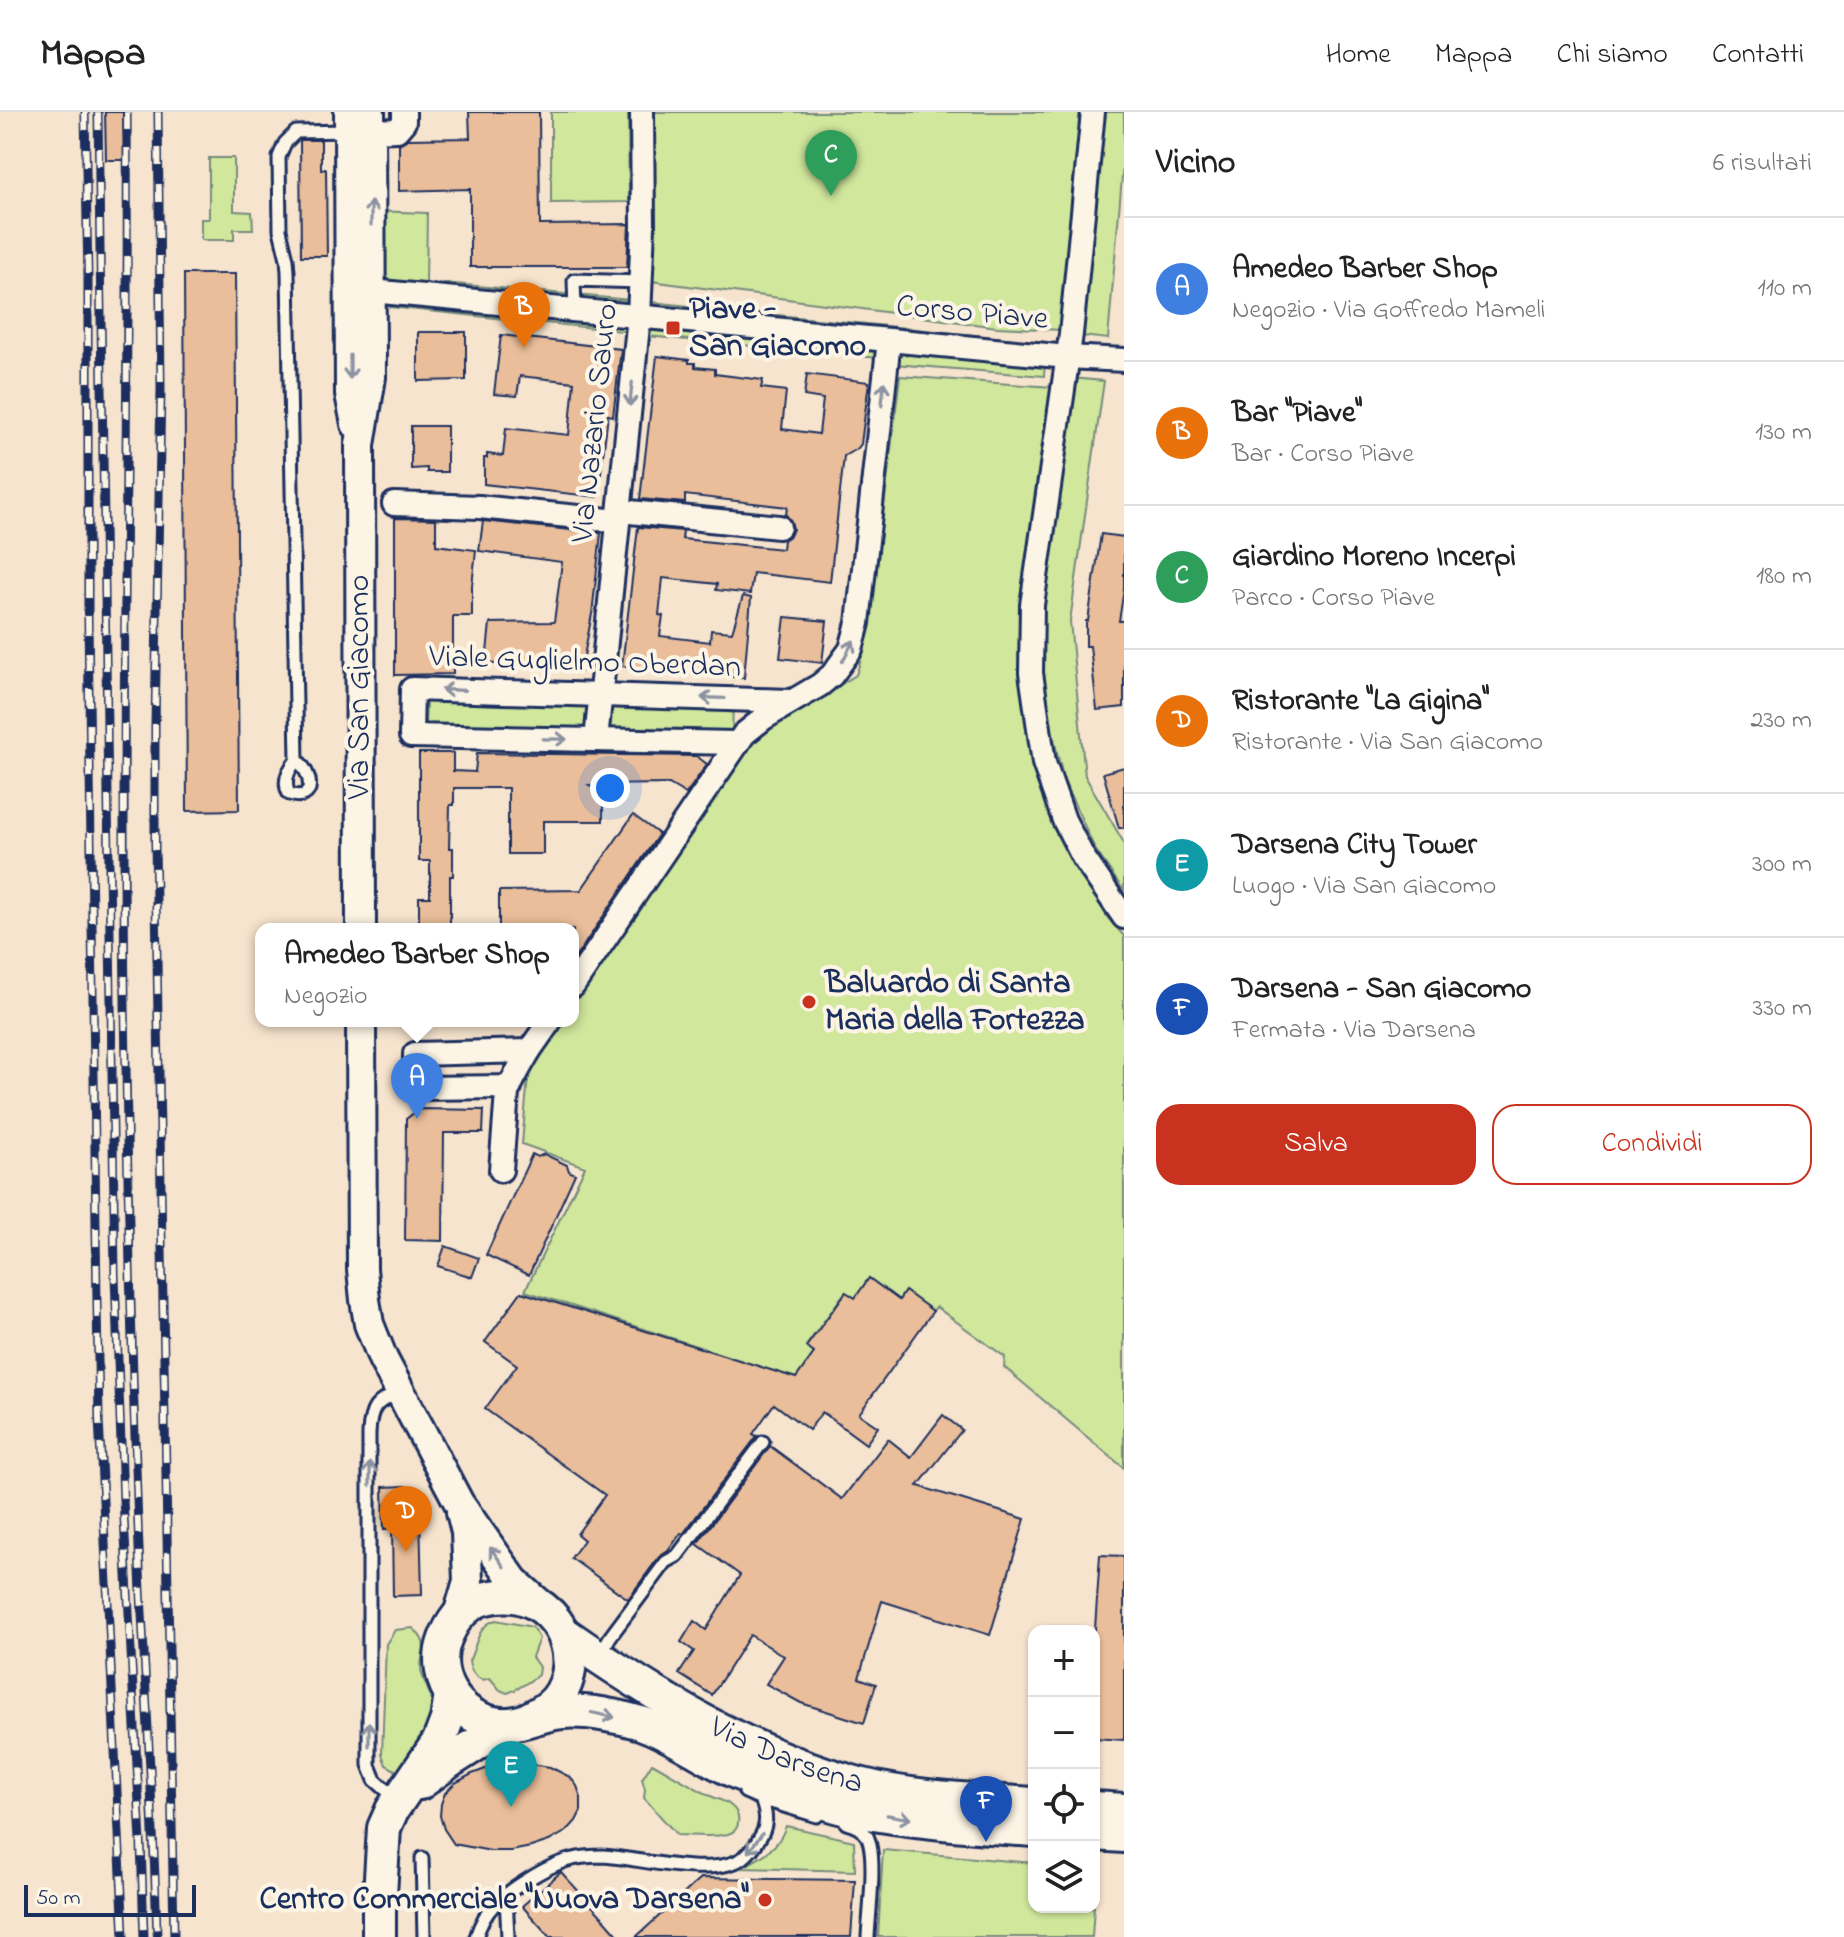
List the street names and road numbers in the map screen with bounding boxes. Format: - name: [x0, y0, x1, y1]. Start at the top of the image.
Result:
- street label: Corso Piave: [894, 284, 1051, 344]
- street label: Via Nazario Sauro: [560, 301, 632, 546]
- street label: Via San Giacomo: [337, 575, 384, 800]
- street label: Viale Guglielmo Oberdan: [427, 634, 742, 692]
- street label: Via Darsena: [700, 1704, 869, 1807]

